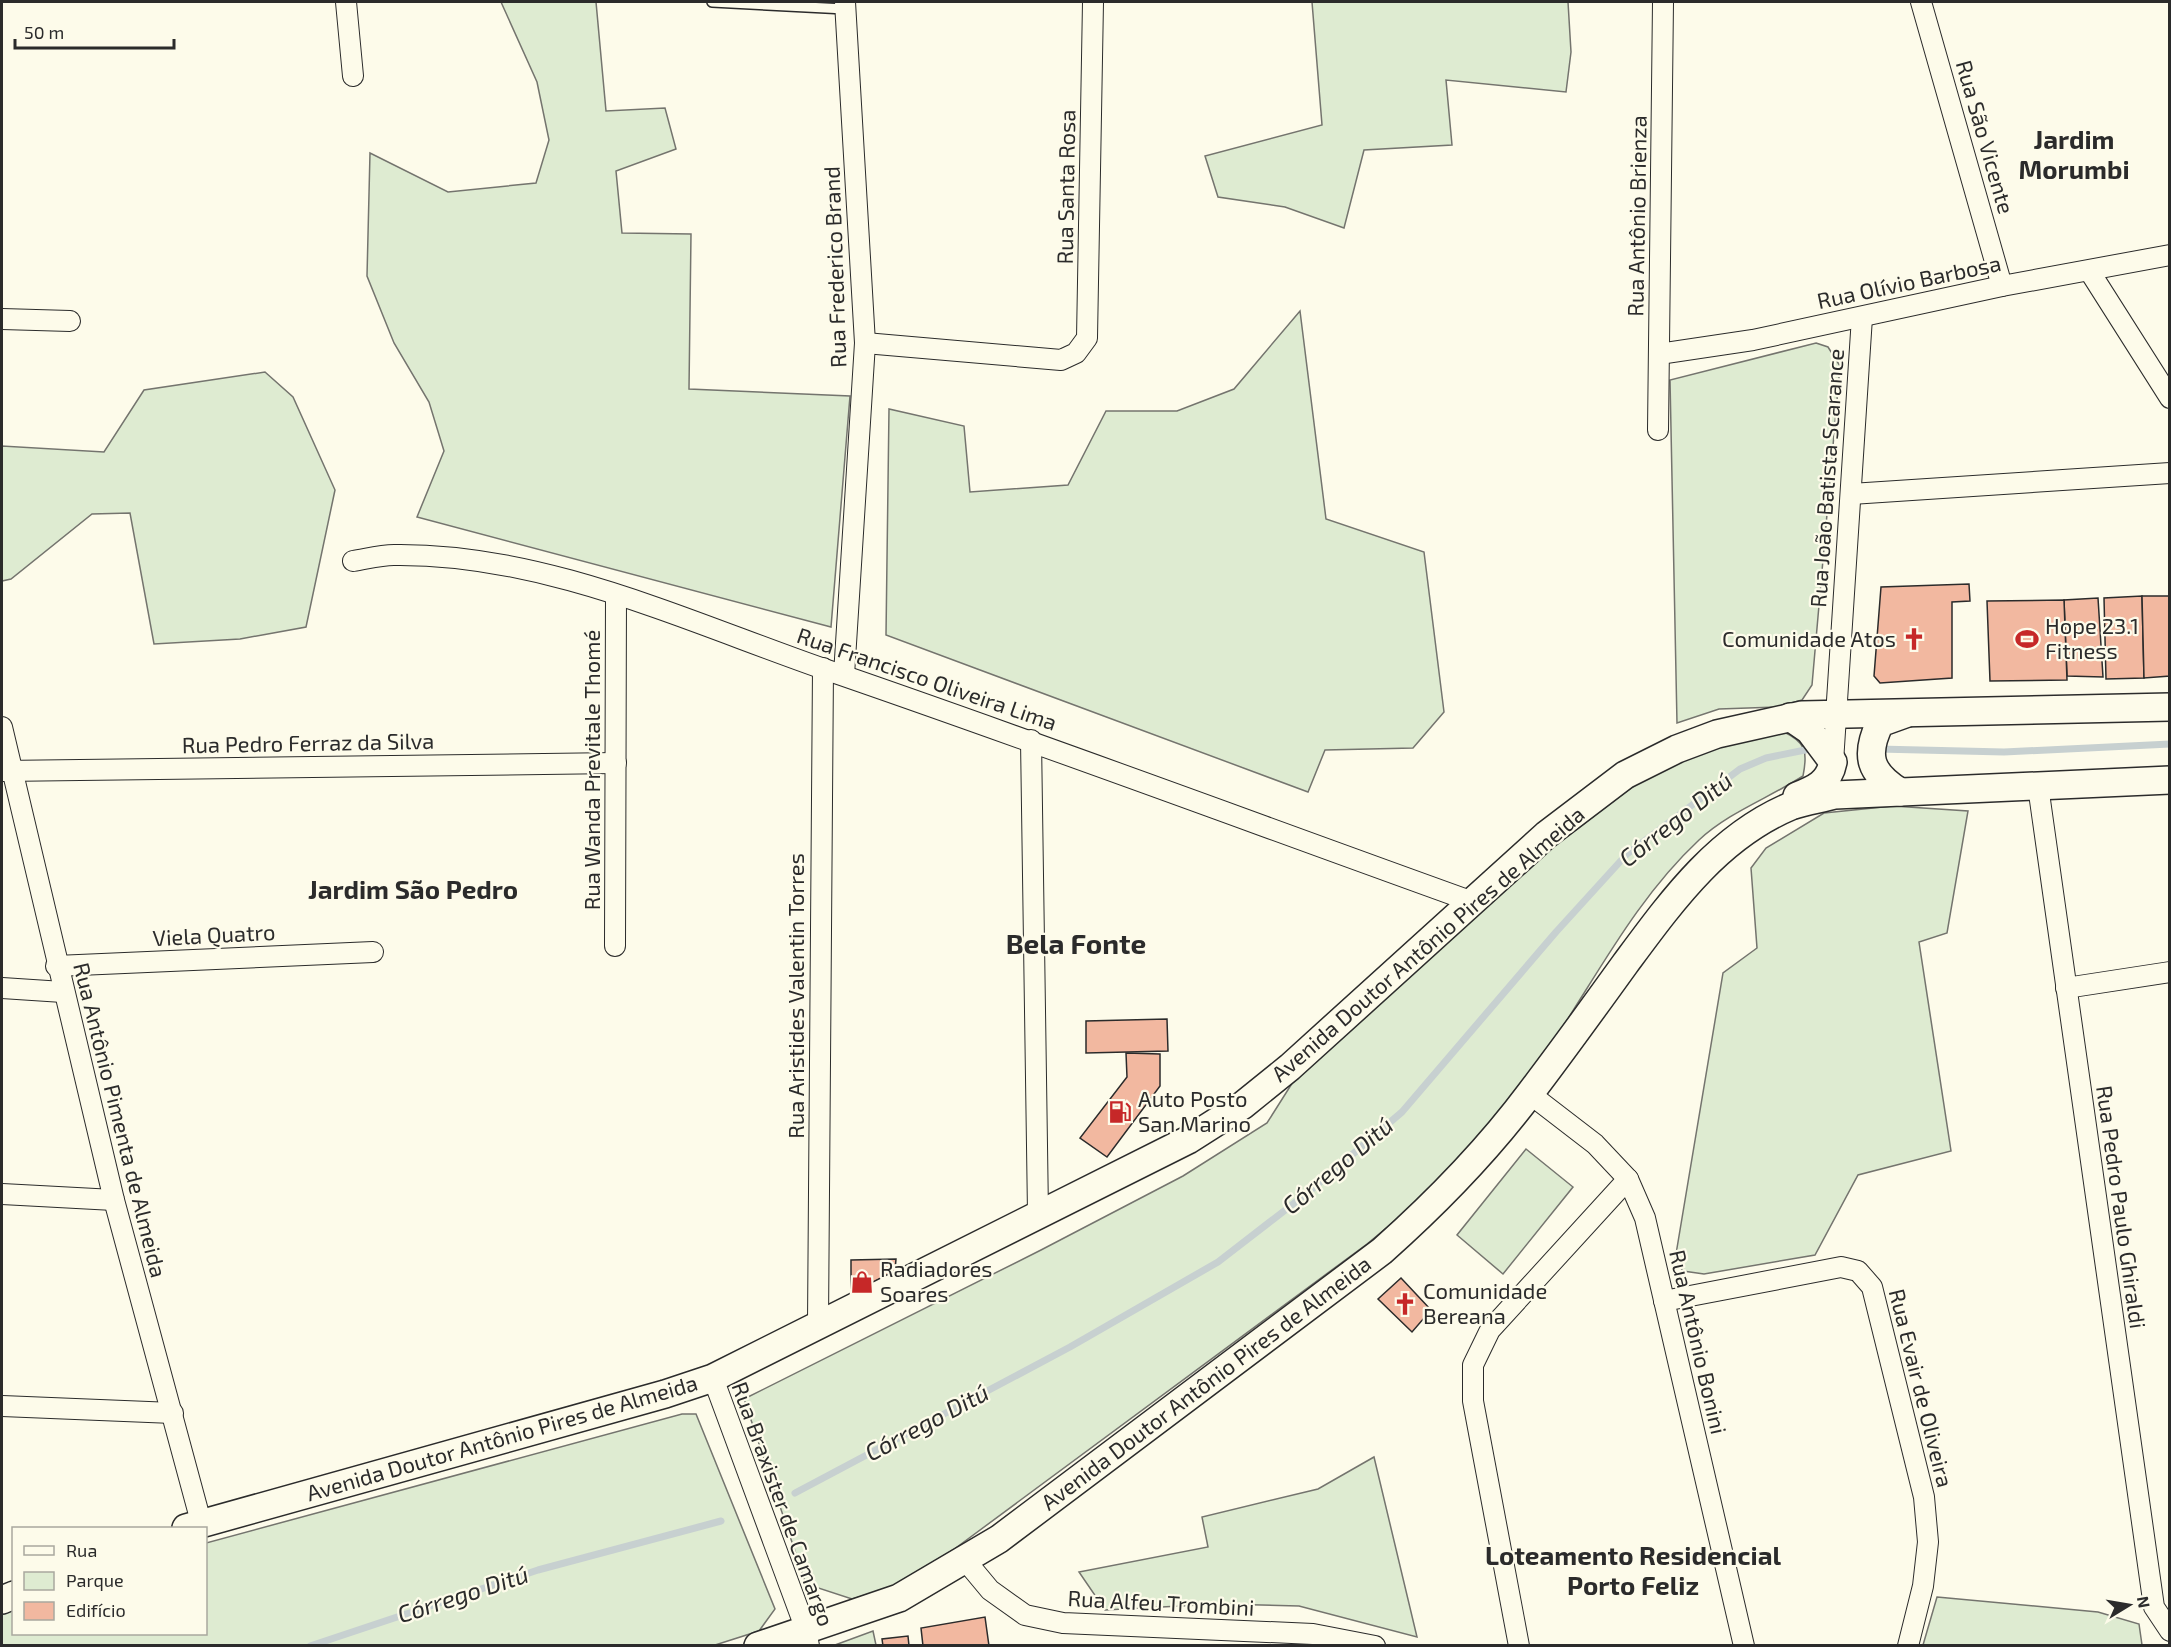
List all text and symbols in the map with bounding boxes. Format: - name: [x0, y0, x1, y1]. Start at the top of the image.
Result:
- scale bar: [15, 12, 174, 50]
- text: 50 m: [24, 21, 64, 43]
- street label: Rua São Vicente: [1952, 57, 2020, 217]
- street label: Rua Santa Rosa: [1051, 109, 1079, 265]
- street label: Rua Antônio Brienza: [1621, 115, 1651, 317]
- district label: Jardim Morumbi: [2018, 123, 2130, 184]
- street label: Rua Frederico Brand: [817, 166, 851, 368]
- street label: Rua Olívio Barbosa: [1815, 249, 2003, 313]
- street label: Rua João Batista Scarance: [1804, 348, 1848, 608]
- place label: Hope 23.1 Fitness: [2045, 612, 2139, 663]
- street label: Rua Francisco Oliveira Lima: [794, 621, 1061, 735]
- place label: Comunidade Atos: [1722, 625, 1896, 651]
- church icon: Comunidade Atos: [1901, 626, 1927, 652]
- sports icon: Hope 23.1 Fitness: [2014, 626, 2040, 652]
- street label: Rua Wanda Previtale Thomé: [578, 630, 604, 910]
- street label: Rua Pedro Ferraz da Silva: [181, 727, 434, 757]
- water label: Córrego Ditú: [1613, 766, 1738, 872]
- street label: Avenida Doutor Antônio Pires de Almeida: [1266, 800, 1589, 1086]
- street label: Rua Aristides Valentin Torres: [782, 853, 808, 1139]
- district label: Jardim São Pedro: [308, 873, 518, 904]
- street label: Viela Quatro: [152, 918, 276, 951]
- district label: Bela Fonte: [1006, 926, 1146, 960]
- street label: Rua Antônio Pimenta de Almeida: [69, 960, 173, 1280]
- street label: Rua Pedro Paulo Ghiraldi: [2092, 1084, 2152, 1330]
- place label: Auto Posto San Marino: [1138, 1085, 1251, 1136]
- fuel station icon: Auto Posto San Marino: [1107, 1099, 1133, 1125]
- water label: Córrego Ditú: [1276, 1110, 1398, 1220]
- street label: Rua Antônio Bonini: [1665, 1247, 1733, 1436]
- street label: Avenida Doutor Antônio Pires de Almeida: [1036, 1250, 1375, 1515]
- place label: Radiadores Soares: [880, 1255, 992, 1306]
- shop icon: Radiadores Soares: [849, 1269, 875, 1295]
- place label: Comunidade Bereana: [1423, 1277, 1547, 1328]
- street label: Rua Evair de Oliveira: [1885, 1286, 1959, 1490]
- church icon: Comunidade Bereana: [1392, 1291, 1418, 1317]
- street label: Avenida Doutor Antônio Pires de Almeida: [303, 1369, 700, 1505]
- water label: Córrego Ditú: [859, 1377, 993, 1466]
- street label: Rua Braxister de Camargo: [728, 1378, 840, 1629]
- legend: [12, 1527, 207, 1635]
- text: Rua: [66, 1539, 97, 1561]
- district label: Loteamento Residencial Porto Feliz: [1485, 1539, 1781, 1600]
- water label: Córrego Ditú: [393, 1559, 532, 1628]
- text: Parque: [66, 1569, 124, 1591]
- north arrow: [2099, 1575, 2159, 1635]
- street label: Rua Alfeu Trombini: [1067, 1584, 1255, 1620]
- text: N: [2134, 1595, 2155, 1610]
- text: Edifício: [66, 1599, 126, 1621]

